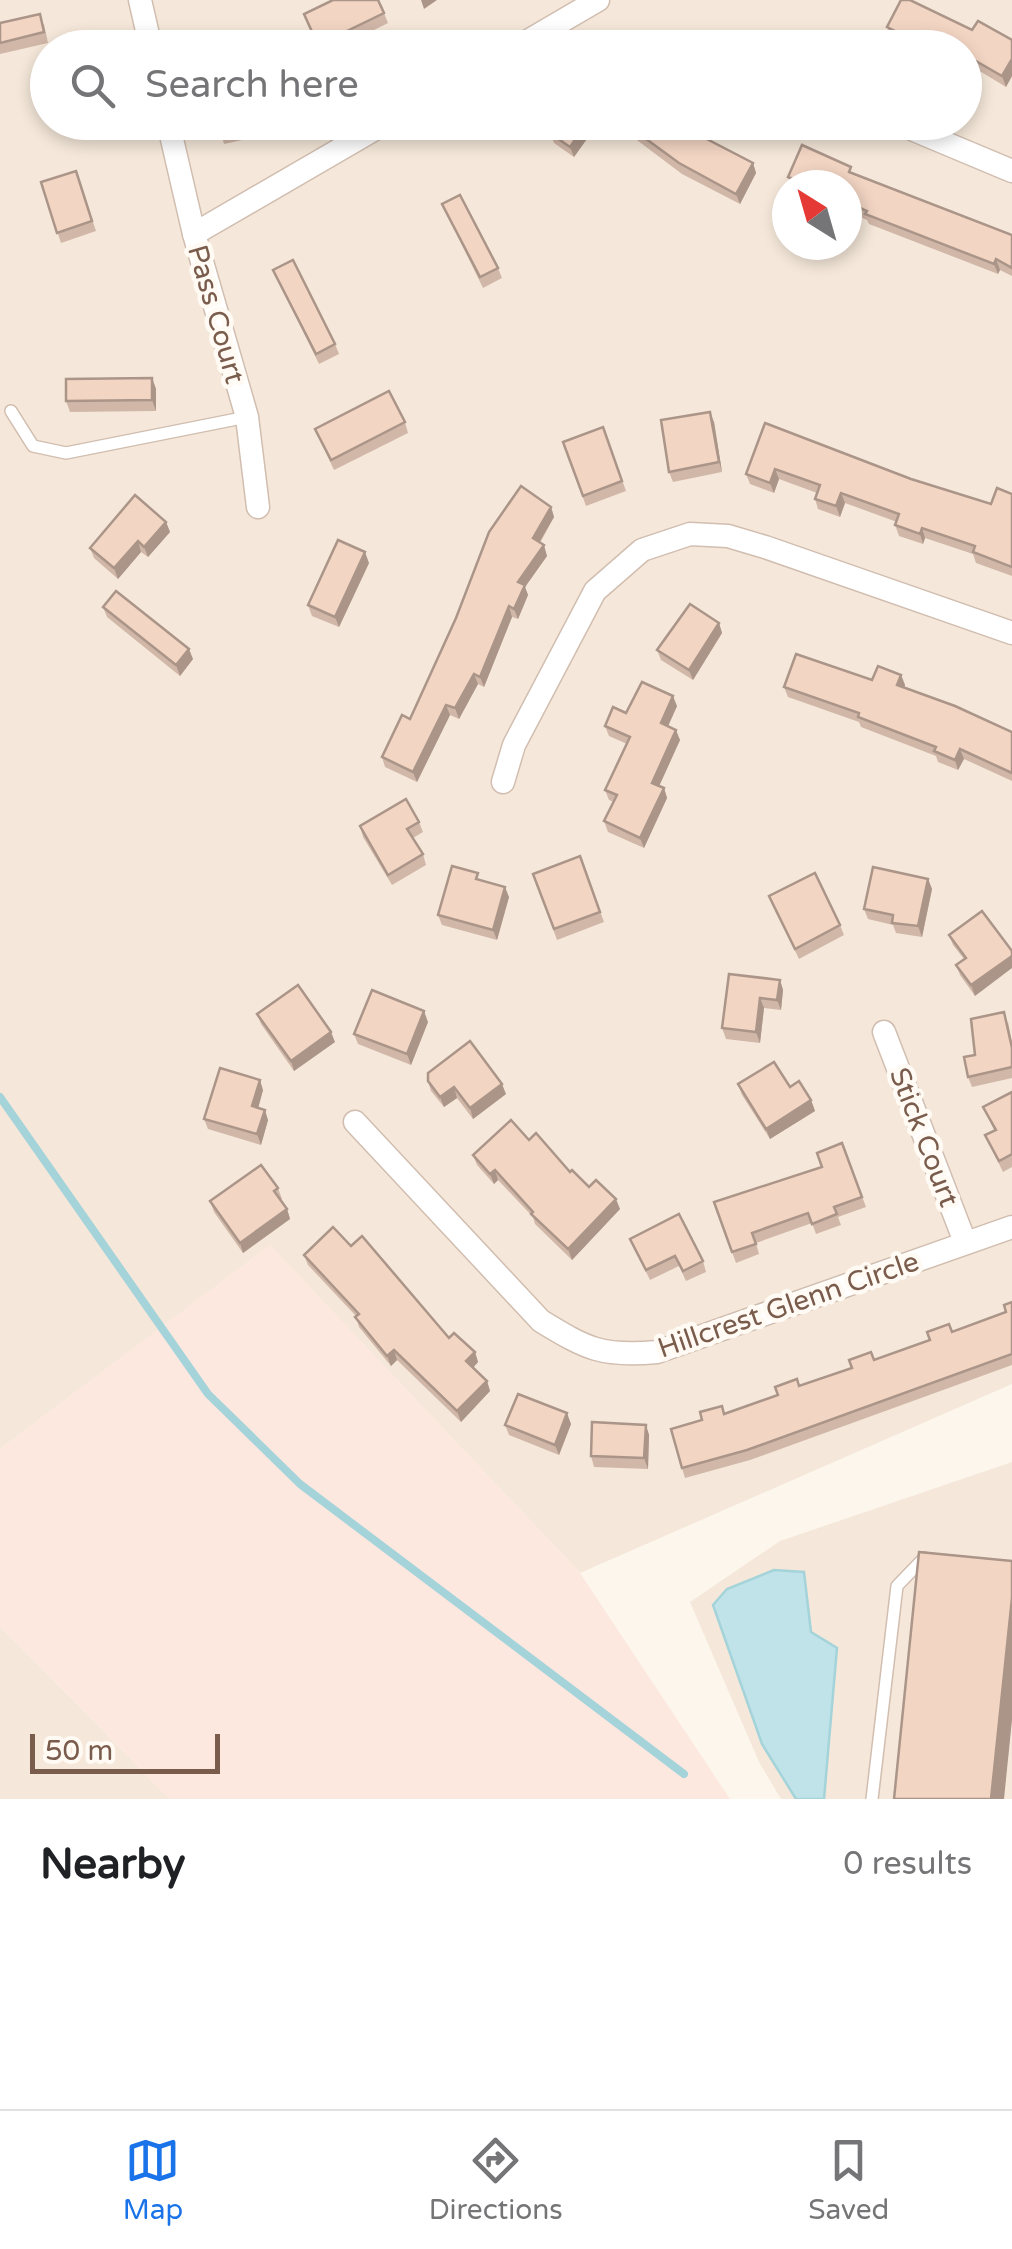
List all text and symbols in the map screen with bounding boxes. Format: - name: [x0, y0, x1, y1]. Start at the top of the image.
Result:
- search box: [30, 30, 982, 140]
- icon: search: [65, 58, 120, 113]
- text: Search here: [145, 62, 359, 108]
- north arrow: [772, 170, 862, 260]
- street label: Pass Court: [180, 241, 252, 388]
- street label: Stick Court: [882, 1063, 966, 1212]
- street label: Hillcrest Glenn Circle: [653, 1244, 923, 1366]
- scale bar: [30, 1729, 220, 1774]
- text: 50 m: [45, 1734, 113, 1768]
- text: Nearby: [40, 1839, 185, 1890]
- text: 0 results: [843, 1845, 972, 1883]
- tab: Map: [123, 2133, 183, 2227]
- tab: Directions: [429, 2133, 563, 2227]
- tab: Saved: [808, 2133, 889, 2227]

